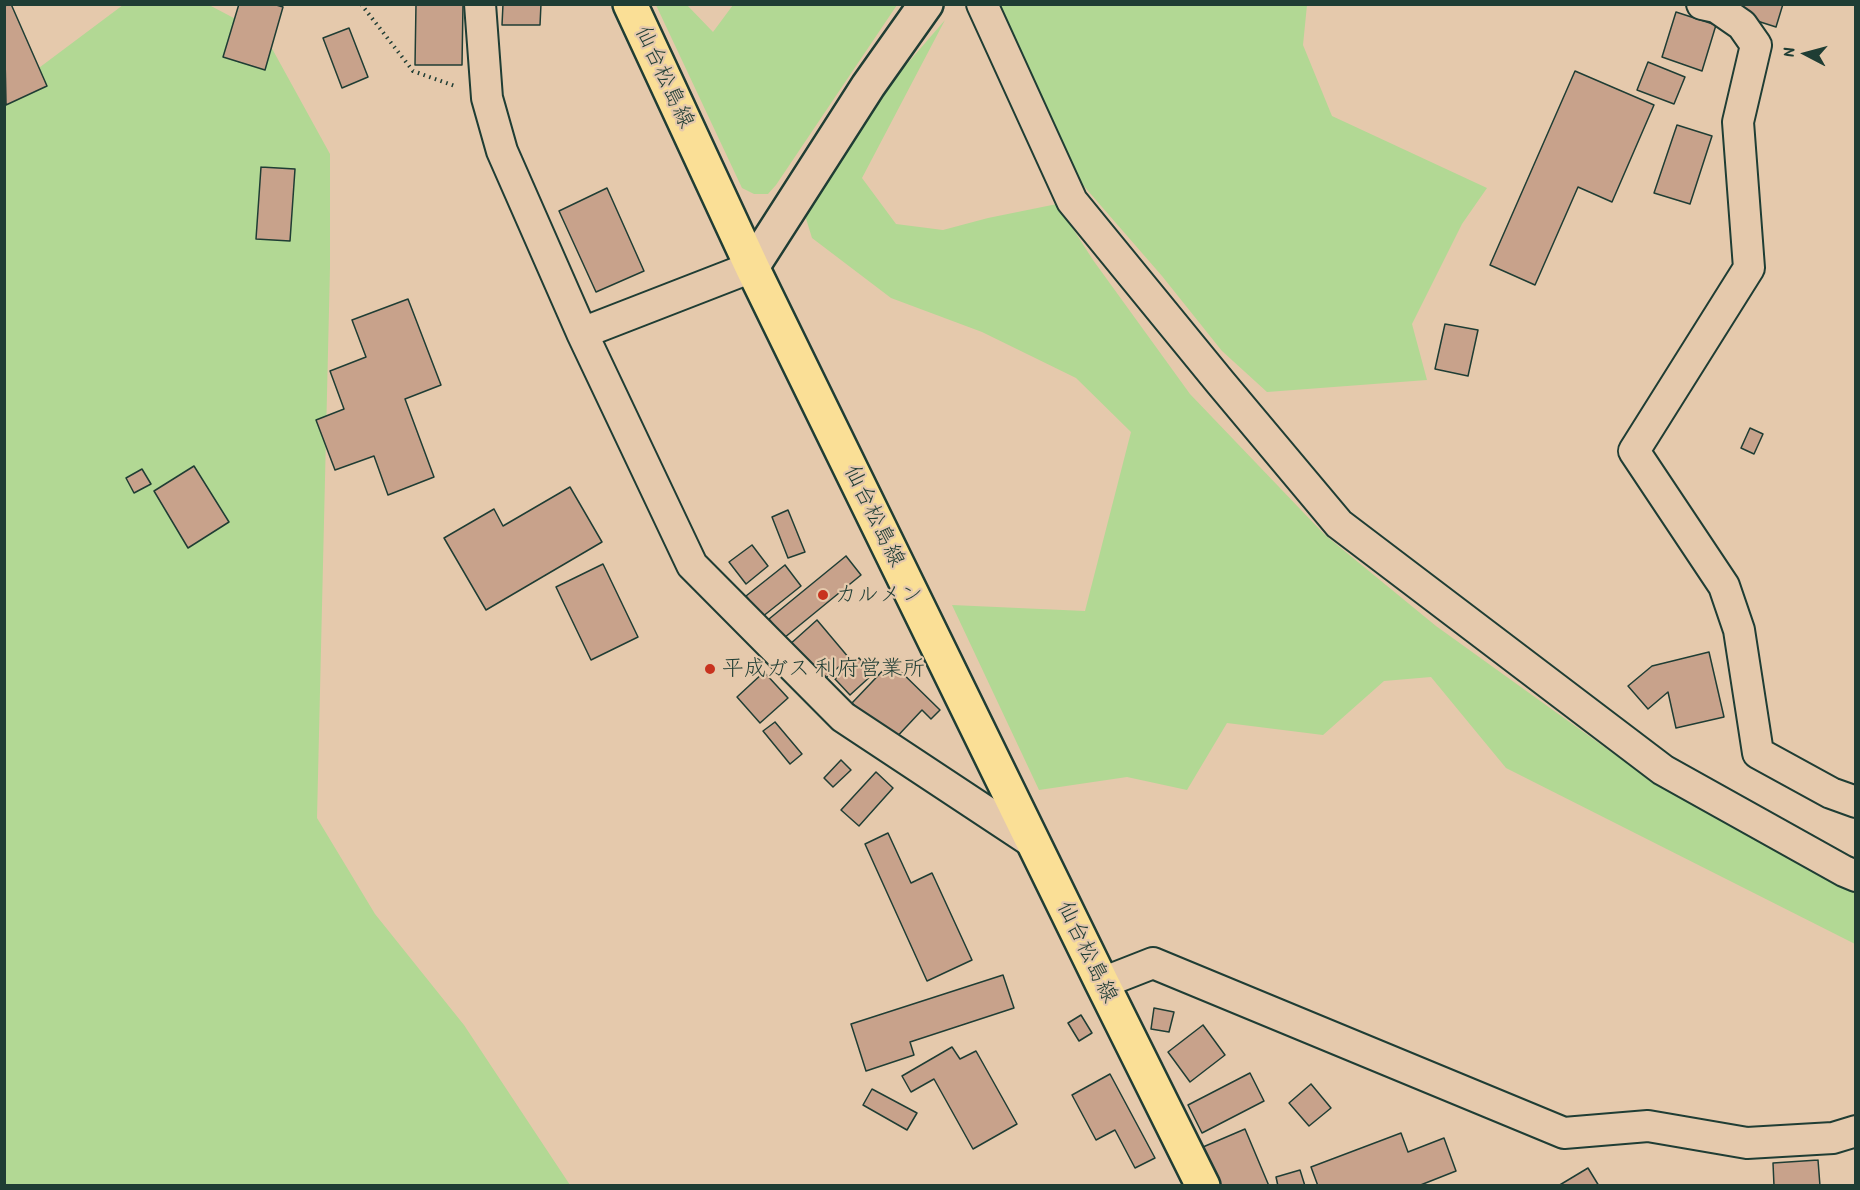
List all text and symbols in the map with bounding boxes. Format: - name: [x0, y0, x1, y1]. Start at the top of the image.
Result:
- street label: 仙台松島線: [629, 22, 699, 132]
- north arrow: [1776, 24, 1836, 84]
- text: N: [1777, 47, 1799, 58]
- street label: 仙台松島線: [838, 461, 910, 571]
- place label: カルメン: [835, 582, 923, 608]
- marker: カルメン: [816, 588, 830, 602]
- place label: 平成ガス 利府営業所: [722, 656, 925, 682]
- marker: 平成ガス 利府営業所: [703, 662, 717, 676]
- street label: 仙台松島線: [1051, 897, 1123, 1007]

